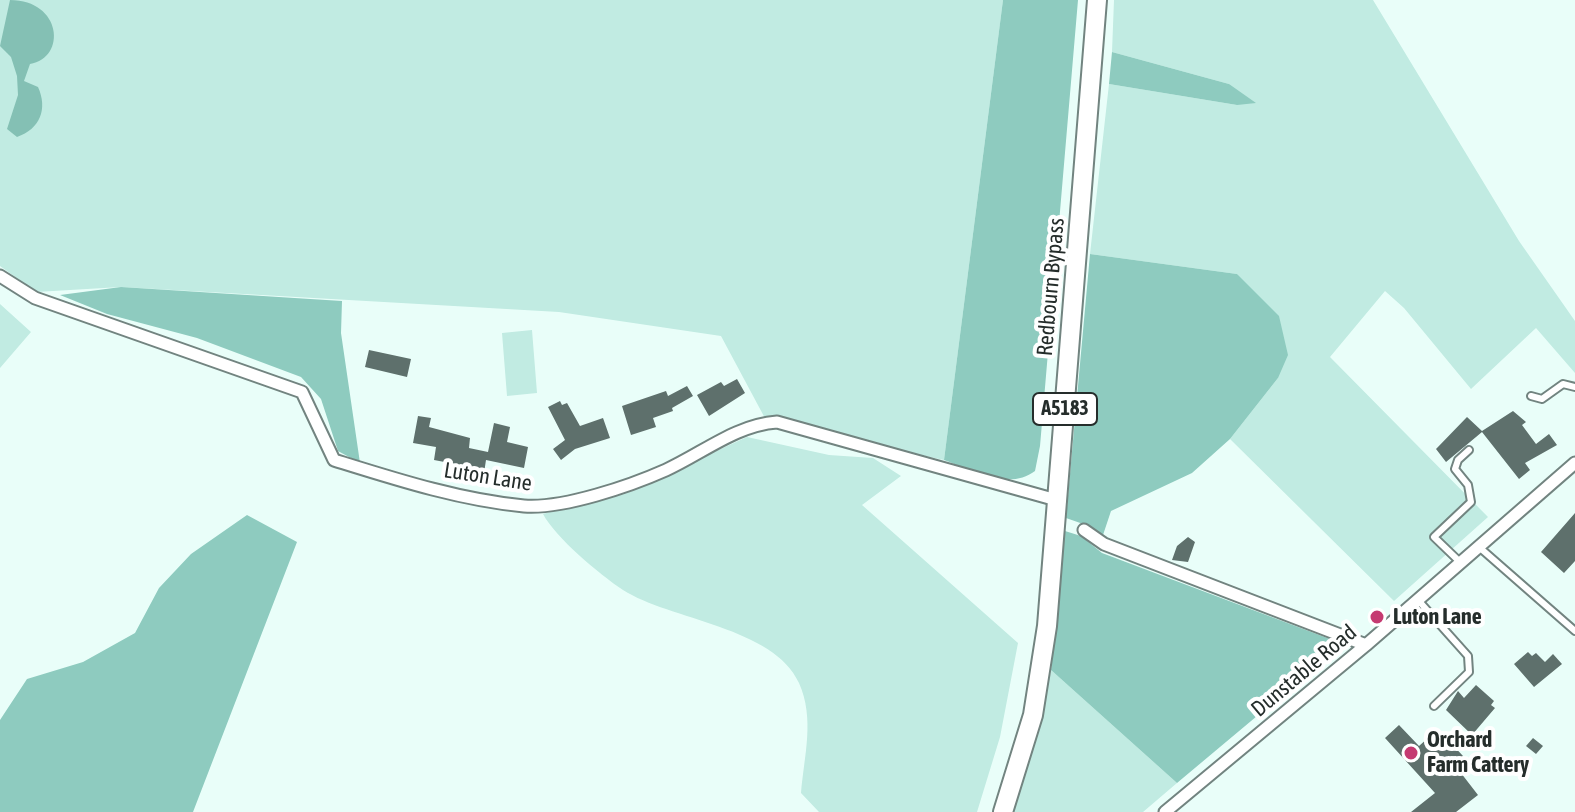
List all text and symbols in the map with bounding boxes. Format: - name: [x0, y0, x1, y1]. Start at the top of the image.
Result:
- street label: Redbourn Bypass: [1032, 217, 1070, 357]
- road number: A5183: [1033, 393, 1097, 425]
- street label: Luton Lane: [442, 457, 534, 497]
- place label: Luton Lane: [1393, 604, 1482, 630]
- marker: Luton Lane: [1368, 608, 1386, 626]
- street label: Dunstable Road: [1246, 619, 1362, 723]
- place label: Orchard Farm Cattery: [1427, 727, 1529, 778]
- marker: Orchard Farm Cattery: [1402, 744, 1420, 762]

